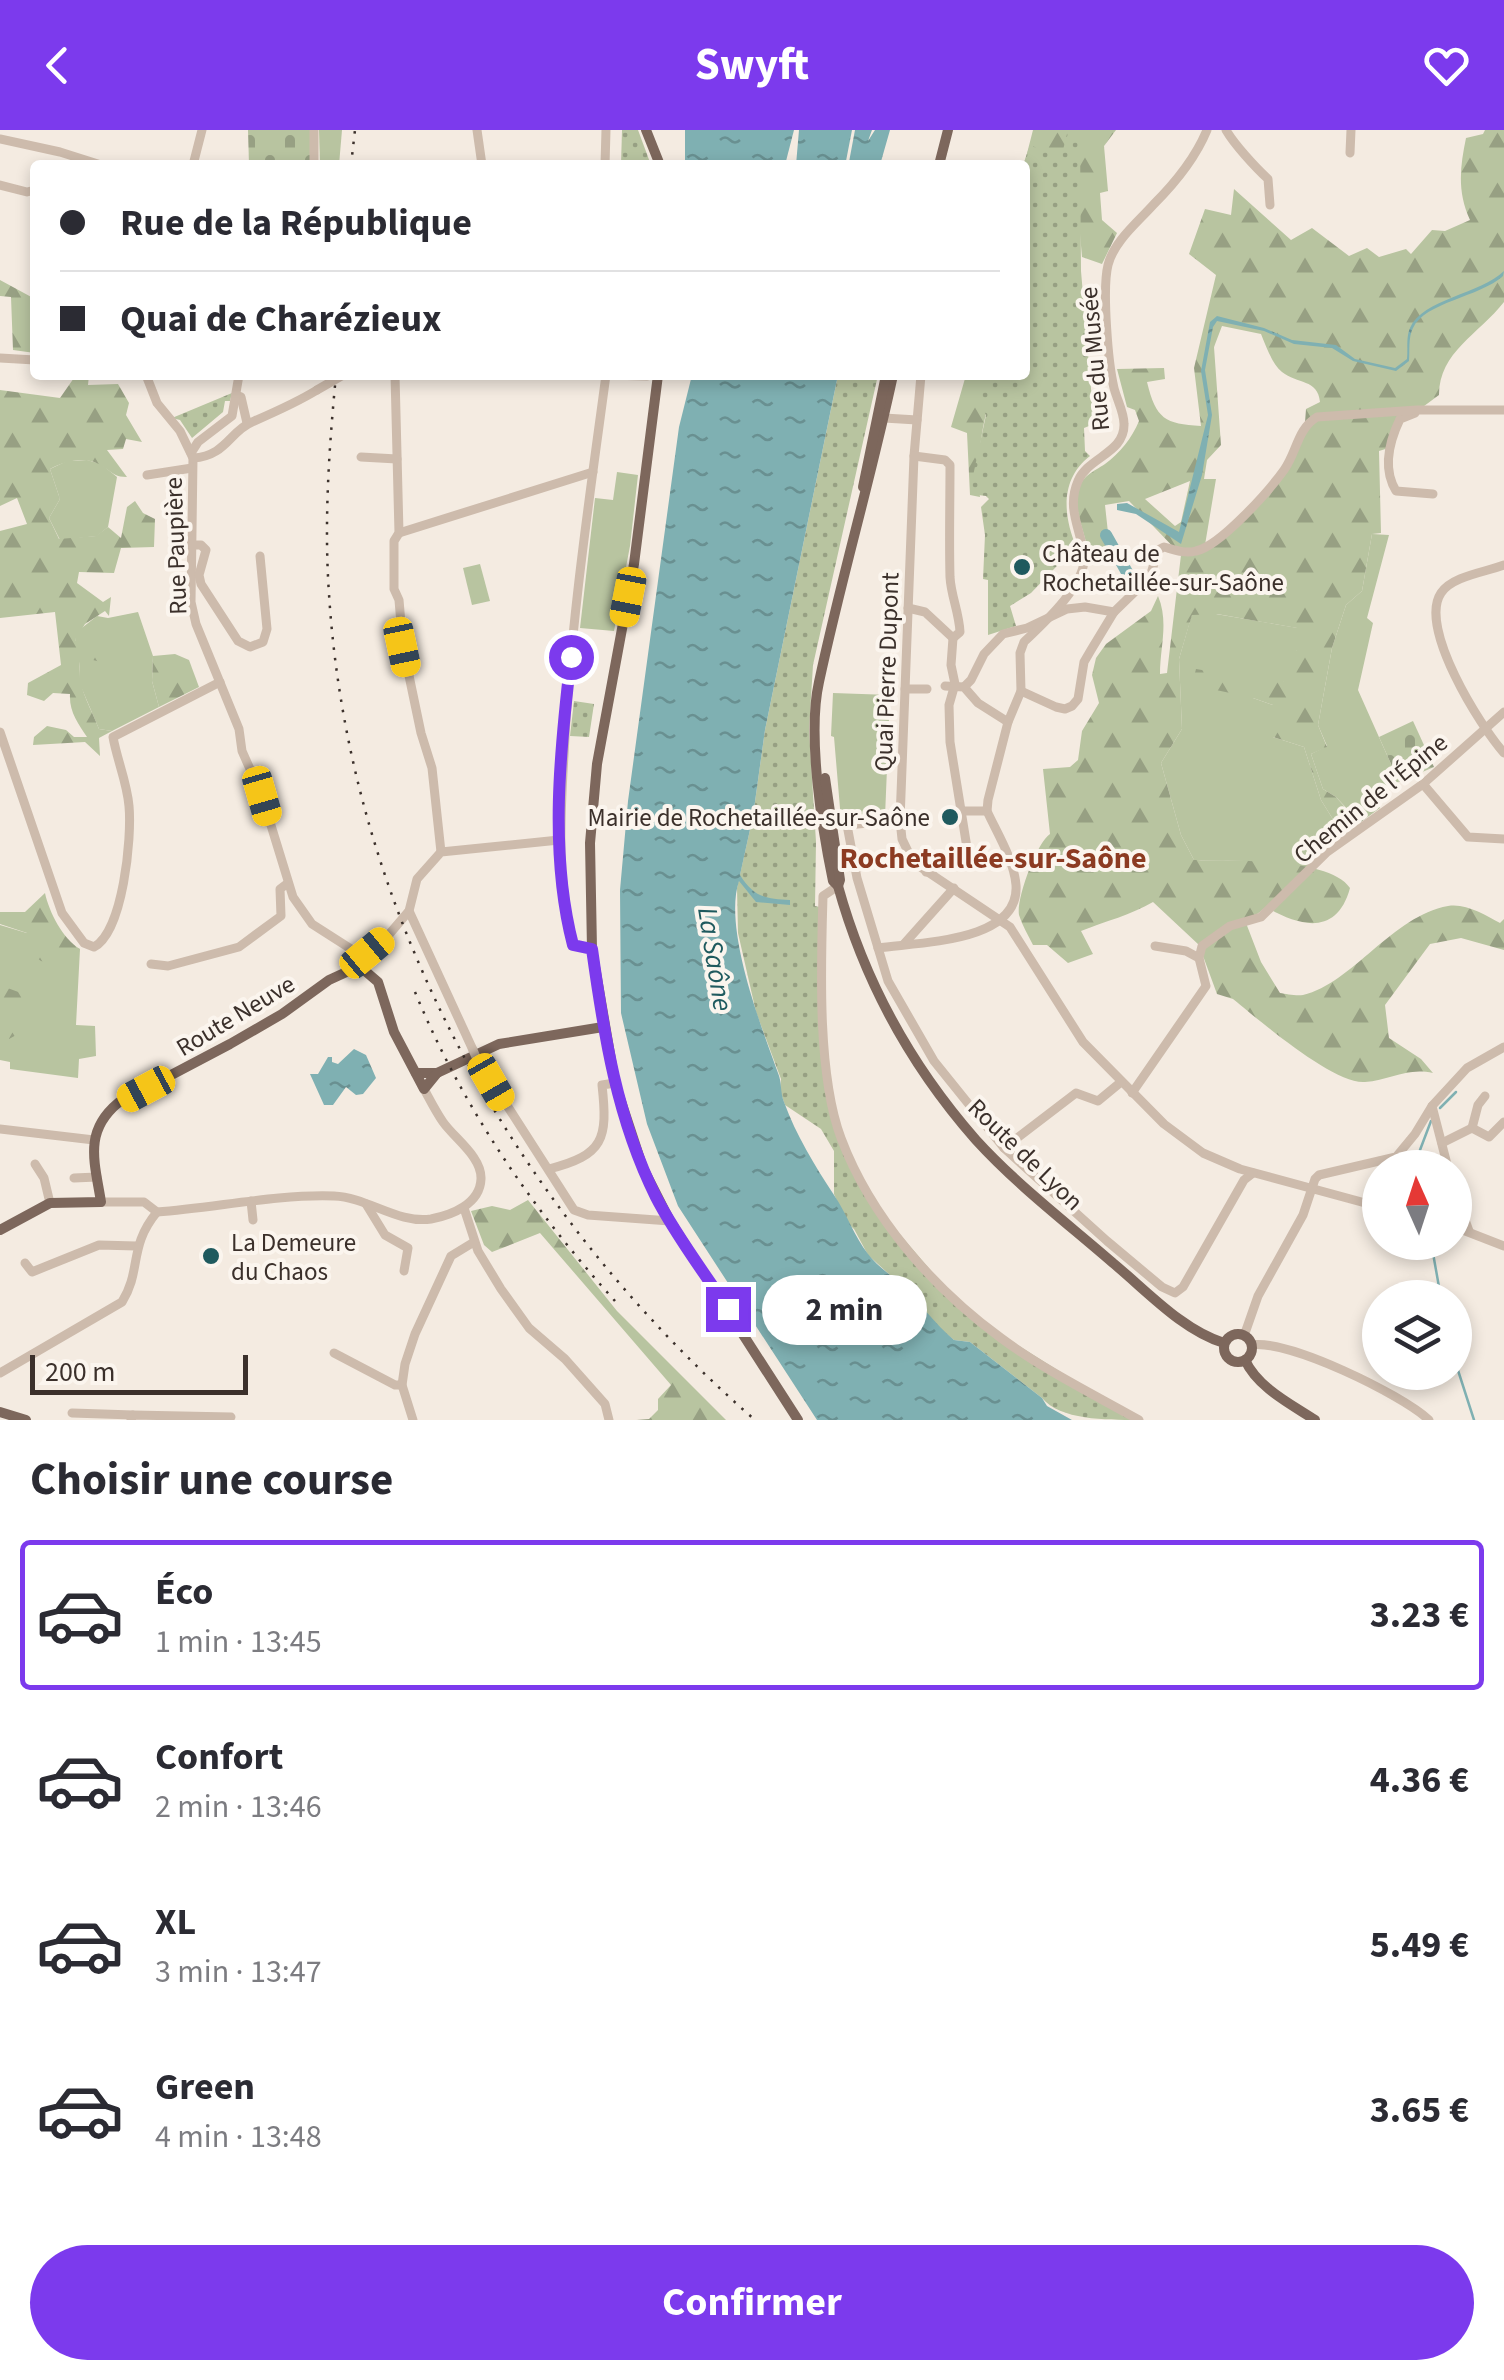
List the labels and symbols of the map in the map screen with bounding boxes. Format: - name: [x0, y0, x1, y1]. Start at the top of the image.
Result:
- street label: Rue du Musée: [1071, 285, 1119, 433]
- street label: Rue Paupière: [156, 476, 196, 615]
- place label: Château de Rochetaillée-sur-Saône: [1042, 536, 1284, 601]
- marker: Château de Rochetaillée-sur-Saône: [1011, 556, 1033, 578]
- car: [608, 565, 648, 629]
- street label: Quai Pierre Dupont: [866, 571, 908, 772]
- car: [381, 615, 423, 679]
- route start: [549, 635, 594, 680]
- street label: Chemin de l'Épine: [1286, 725, 1455, 872]
- car: [239, 763, 285, 829]
- place label: Mairie de Rochetaillée-sur-Saône: [588, 800, 930, 836]
- marker: Mairie de Rochetaillée-sur-Saône: [939, 806, 961, 828]
- district label: Rochetaillée-sur-Saône: [839, 837, 1147, 880]
- water label: La Saône: [687, 904, 743, 1014]
- car: [334, 922, 400, 984]
- street label: Route Neuve: [169, 966, 302, 1065]
- car: [463, 1049, 519, 1115]
- car: [112, 1062, 180, 1116]
- street label: Route de Lyon: [960, 1090, 1091, 1219]
- north arrow: [1362, 1150, 1472, 1260]
- place label: La Demeure du Chaos: [231, 1225, 356, 1290]
- marker: La Demeure du Chaos: [200, 1245, 222, 1267]
- callout: 2 min: [763, 1274, 928, 1344]
- route end: [706, 1287, 751, 1332]
- scale bar: [30, 1350, 248, 1394]

